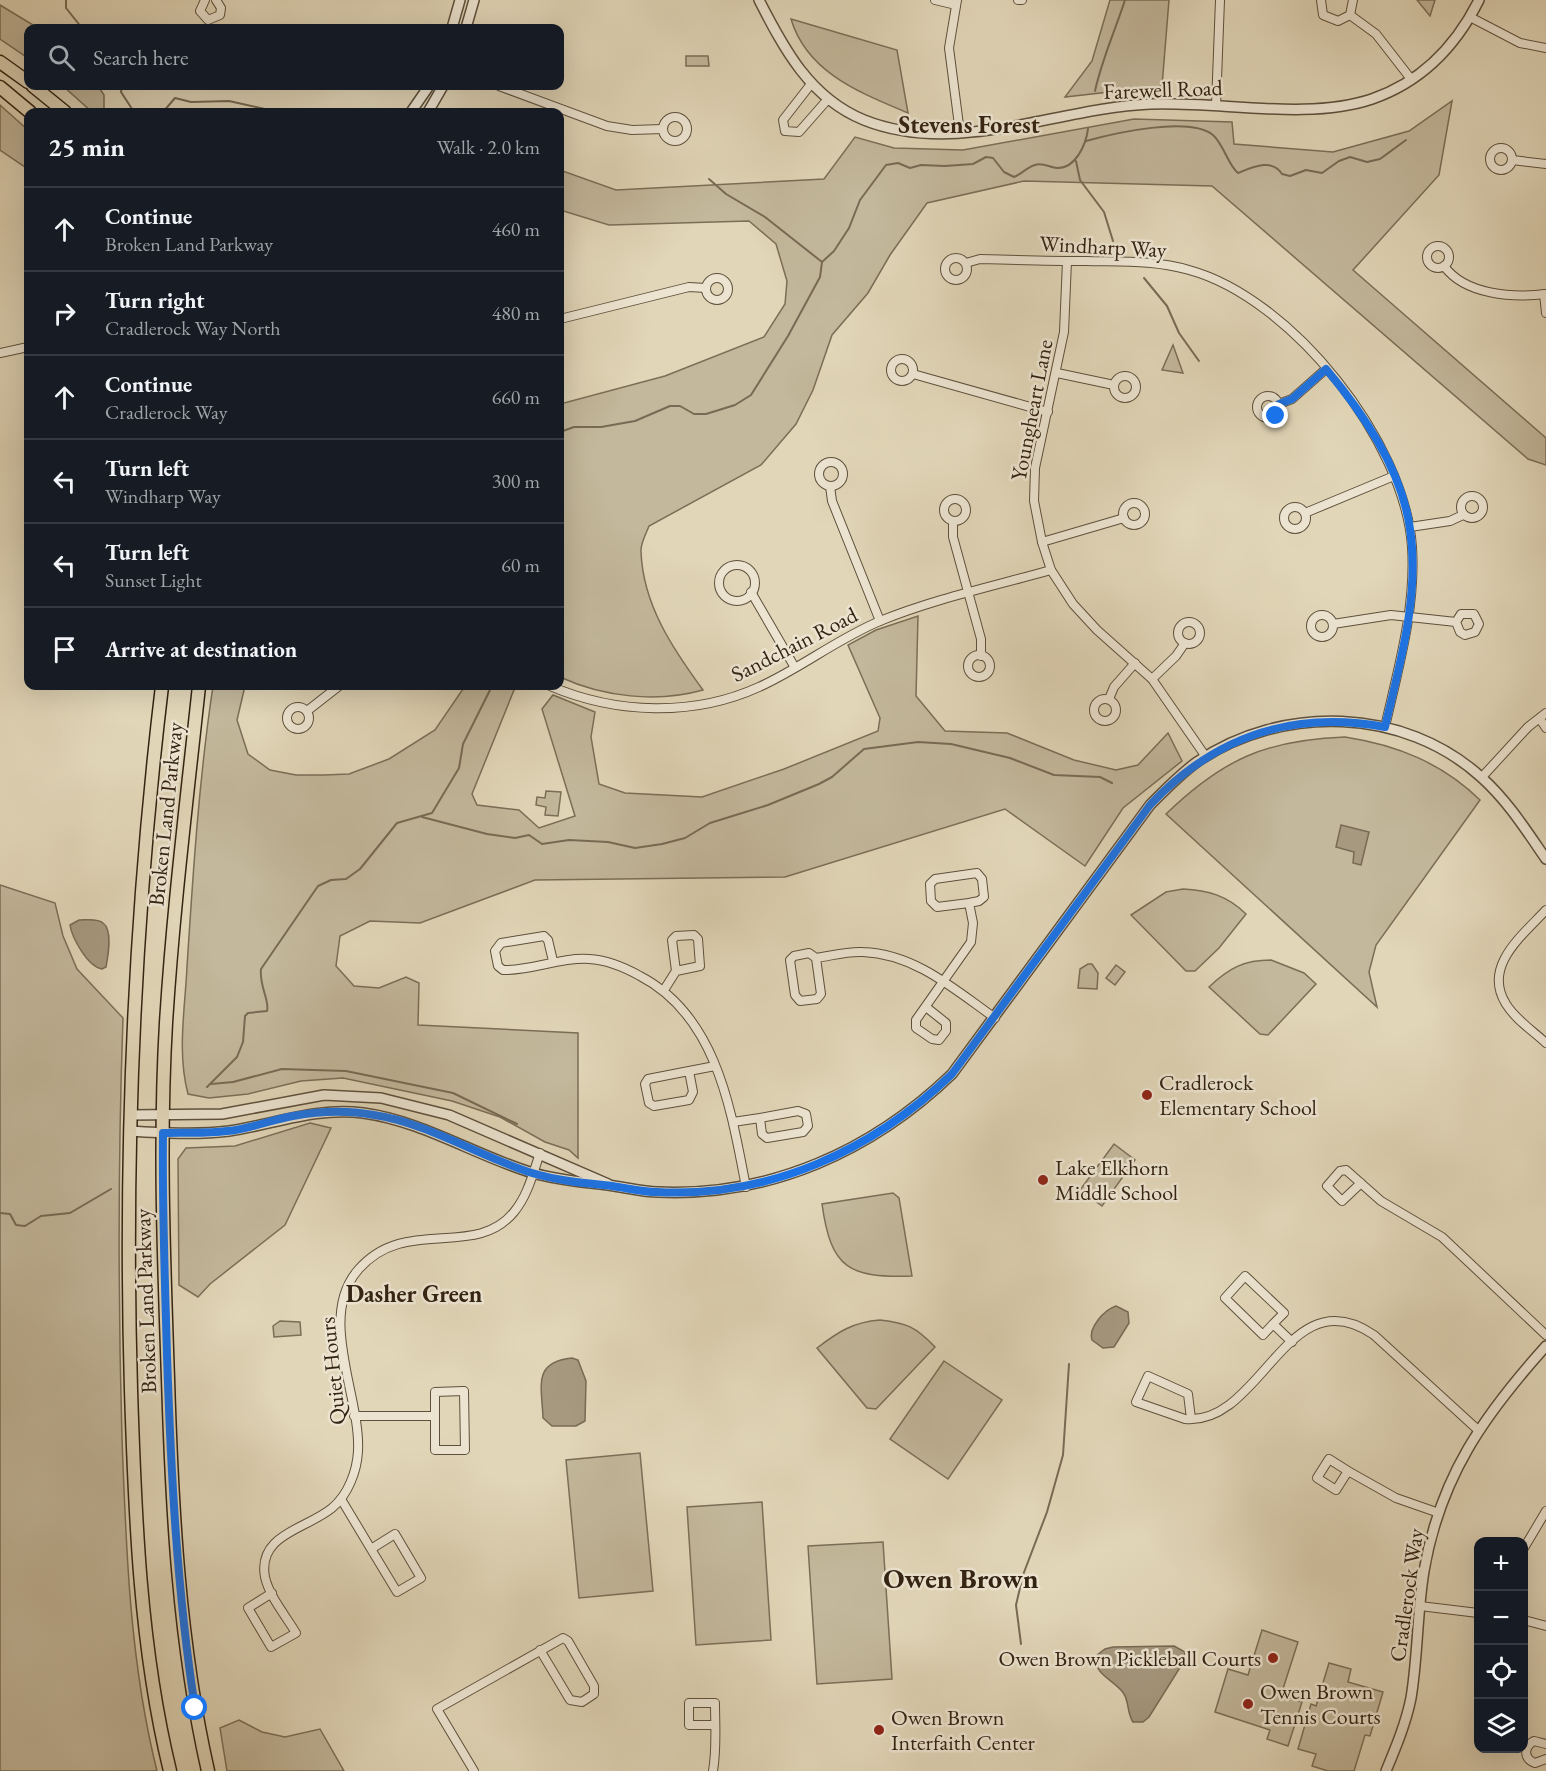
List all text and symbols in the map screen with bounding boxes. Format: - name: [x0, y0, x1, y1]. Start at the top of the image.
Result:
- search box: [24, 24, 564, 90]
- icon: search: [45, 41, 78, 74]
- text: Search here: [93, 43, 188, 72]
- street label: Farewell Road: [1103, 73, 1224, 106]
- district label: Stevens Forest: [898, 109, 1040, 140]
- text: 25 min: [48, 130, 125, 164]
- text: Walk · 2.0 km: [437, 134, 540, 160]
- text: Continue: [105, 202, 192, 231]
- icon: ahead: [48, 213, 81, 246]
- text: 460 m: [492, 216, 540, 242]
- street label: Windharp Way: [1039, 229, 1168, 264]
- text: Broken Land Parkway: [105, 231, 273, 257]
- text: Turn right: [105, 286, 204, 315]
- icon: right: [48, 297, 81, 330]
- text: 480 m: [492, 300, 540, 326]
- text: Cradlerock Way North: [105, 315, 281, 341]
- street label: Youngheart Lane: [1004, 337, 1059, 483]
- text: Continue: [105, 370, 192, 399]
- icon: ahead: [48, 381, 81, 414]
- text: 660 m: [492, 384, 540, 410]
- text: Cradlerock Way: [105, 399, 228, 425]
- route end: [1262, 402, 1288, 428]
- text: Turn left: [105, 454, 189, 483]
- icon: left: [48, 465, 81, 498]
- text: 300 m: [492, 468, 540, 494]
- text: Windharp Way: [105, 483, 221, 509]
- text: Turn left: [105, 538, 189, 567]
- icon: left: [48, 549, 81, 582]
- text: 60 m: [501, 552, 540, 578]
- text: Sunset Light: [105, 567, 202, 593]
- street label: Sandchain Road: [726, 600, 863, 689]
- icon: arrive: [48, 633, 81, 666]
- text: Arrive at destination: [105, 635, 297, 664]
- street label: Broken Land Parkway: [141, 720, 190, 908]
- place label: Cradlerock Elementary School: [1159, 1068, 1317, 1122]
- marker: Cradlerock Elementary School: [1140, 1088, 1154, 1102]
- place label: Lake Elkhorn Middle School: [1055, 1153, 1178, 1207]
- marker: Lake Elkhorn Middle School: [1036, 1173, 1050, 1187]
- street label: Broken Land Parkway: [128, 1208, 163, 1394]
- district label: Dasher Green: [346, 1278, 483, 1309]
- street label: Quiet Hours: [312, 1316, 353, 1426]
- street label: Cradlerock Way: [1383, 1526, 1430, 1664]
- map controls: [1474, 1537, 1528, 1753]
- button: +: [1474, 1537, 1528, 1591]
- district label: Owen Brown: [883, 1560, 1039, 1596]
- button: −: [1474, 1591, 1528, 1645]
- place label: Owen Brown Pickleball Courts: [998, 1644, 1261, 1673]
- button: locate: [1474, 1645, 1528, 1699]
- marker: Owen Brown Pickleball Courts: [1266, 1651, 1280, 1665]
- place label: Owen Brown Tennis Courts: [1260, 1677, 1381, 1731]
- route start: [181, 1694, 207, 1720]
- marker: Owen Brown Tennis Courts: [1241, 1697, 1255, 1711]
- button: layers: [1474, 1699, 1528, 1753]
- place label: Owen Brown Interfaith Center: [891, 1703, 1035, 1757]
- marker: Owen Brown Interfaith Center: [872, 1723, 886, 1737]

